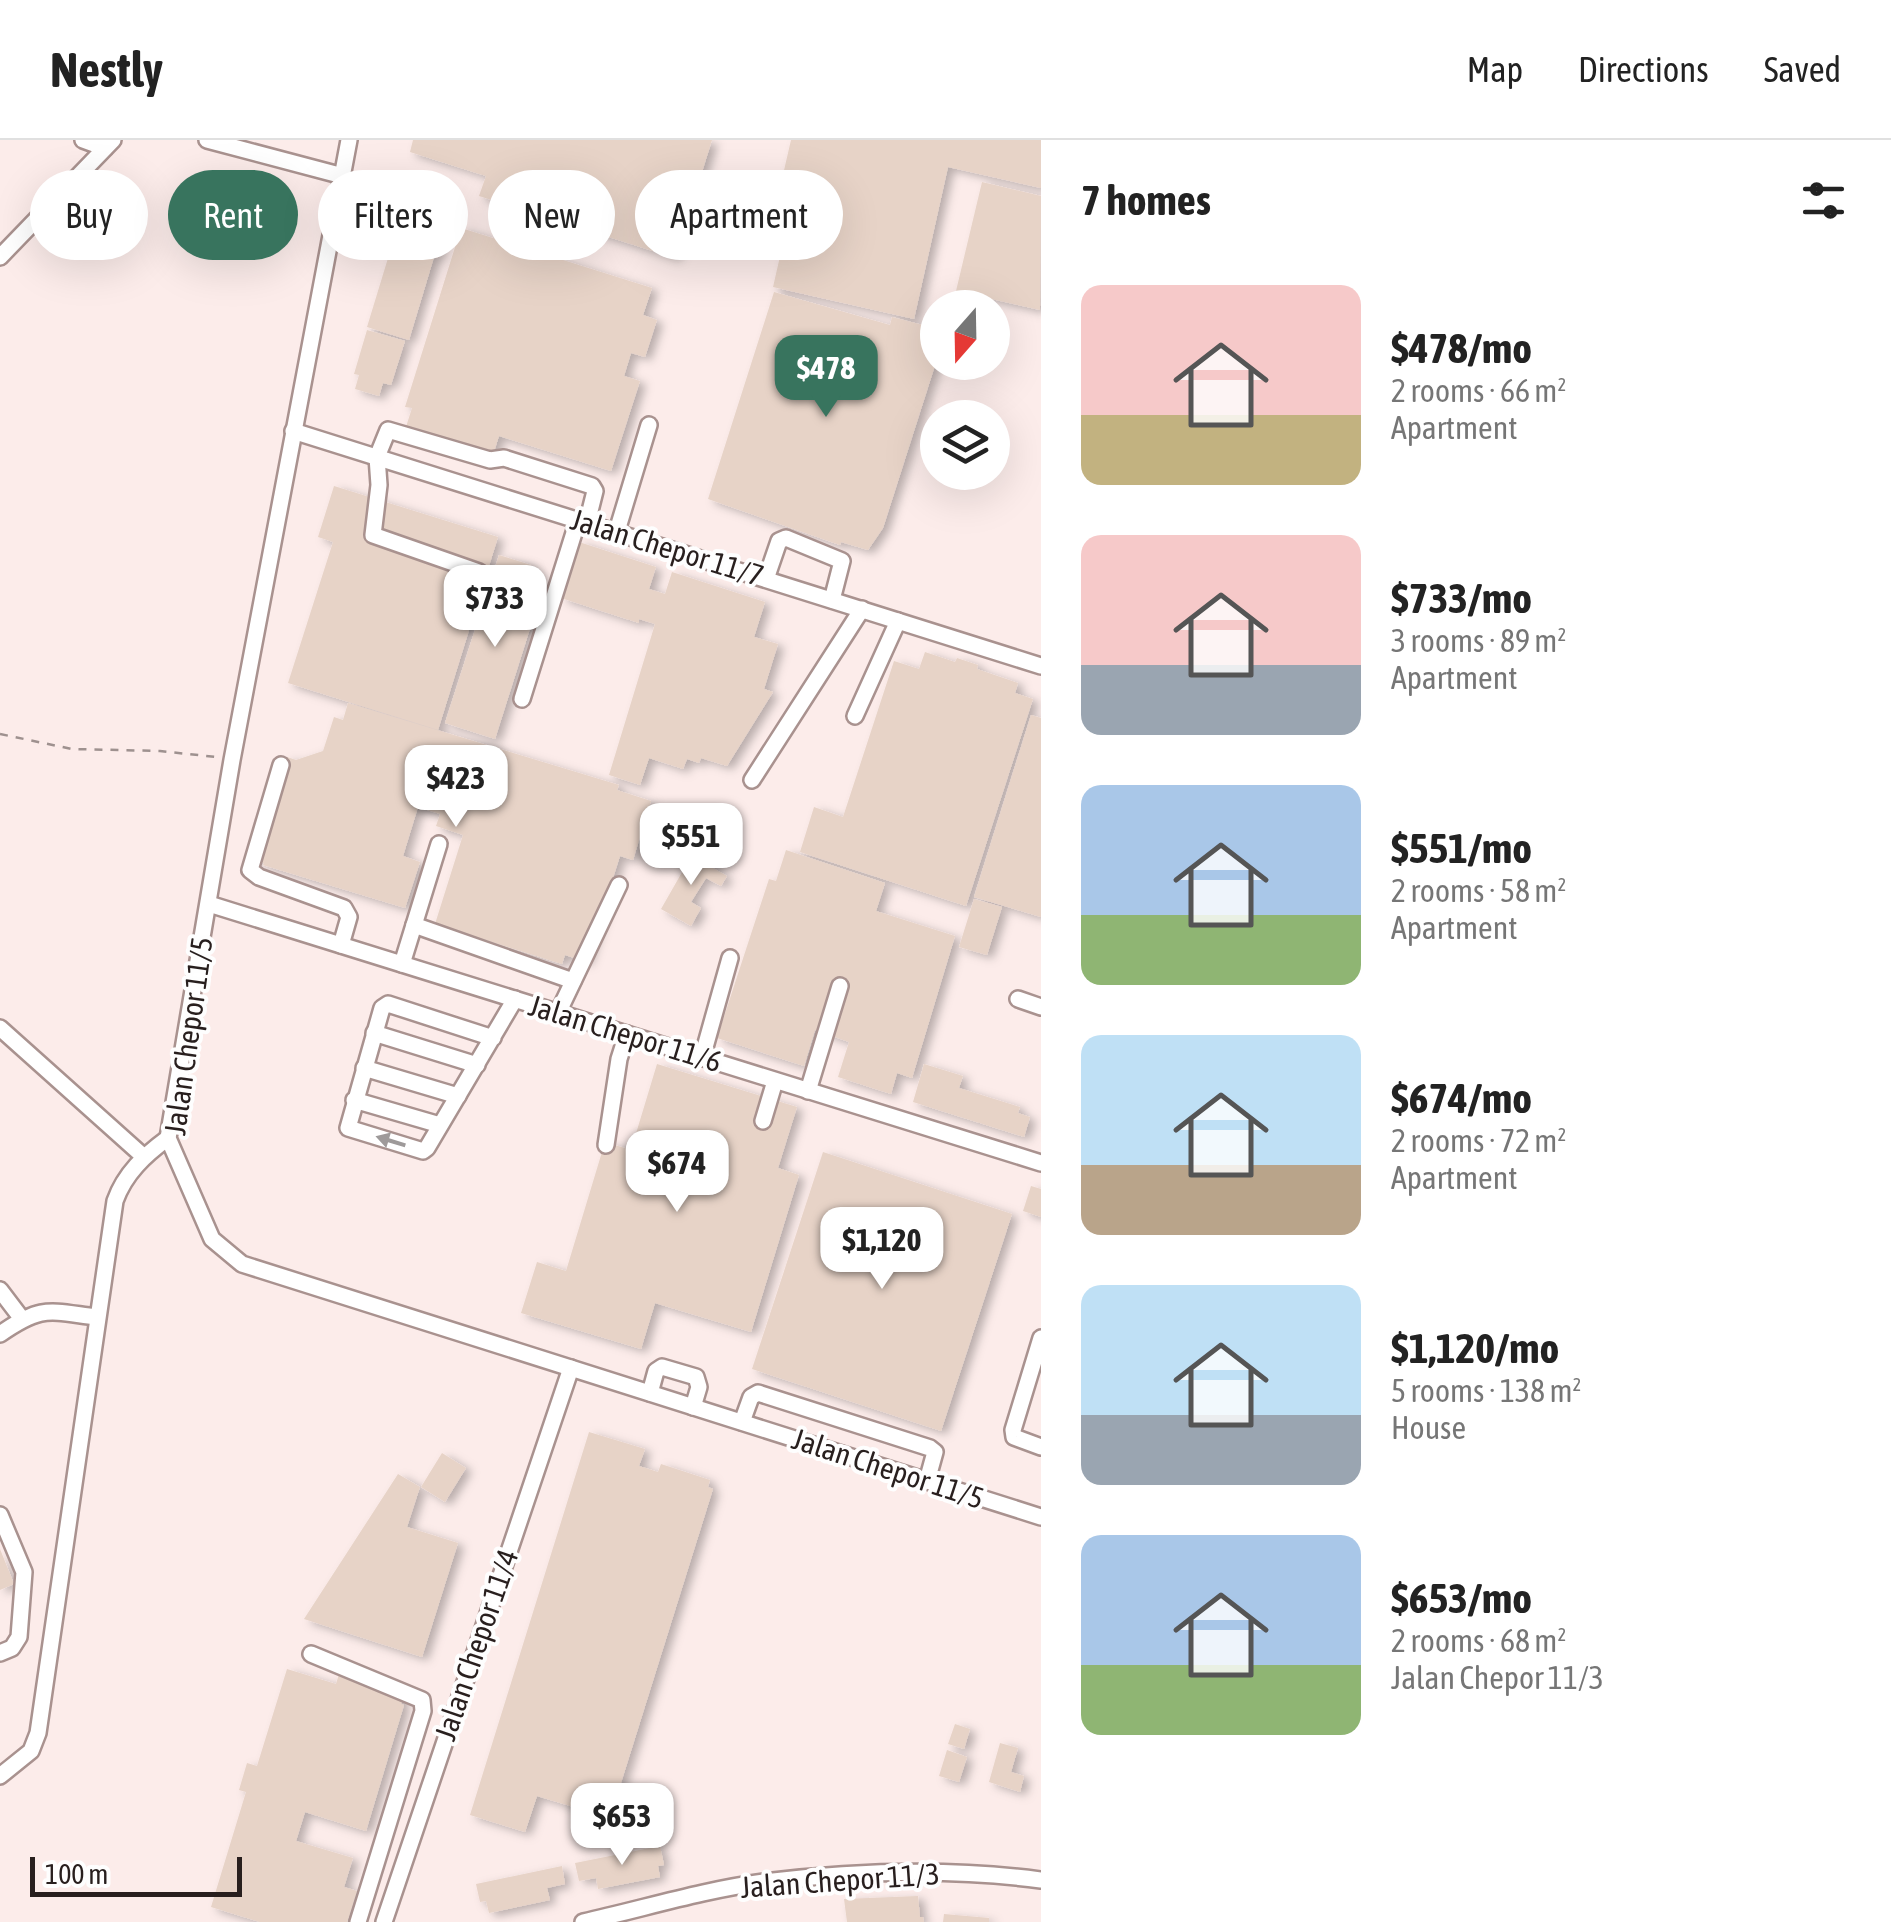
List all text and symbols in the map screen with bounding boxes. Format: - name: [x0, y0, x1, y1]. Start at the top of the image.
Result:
- text: Nestly: [50, 42, 163, 97]
- text: Map: [1467, 49, 1523, 89]
- text: Directions: [1578, 49, 1709, 89]
- text: Saved: [1764, 49, 1841, 89]
- chip: Buy: [30, 170, 148, 260]
- chip: Rent: [168, 170, 298, 260]
- chip: Filters: [318, 170, 468, 260]
- chip: New: [488, 170, 615, 260]
- chip: Apartment: [635, 170, 843, 260]
- icon: filters: [1796, 173, 1851, 228]
- text: 7 homes: [1081, 176, 1211, 224]
- north arrow: [920, 290, 1010, 380]
- map controls: [920, 290, 1010, 490]
- text: $478/mo: [1391, 324, 1532, 372]
- icon: home: [1161, 325, 1281, 445]
- pin: $478: [767, 335, 885, 420]
- text: $478: [797, 349, 855, 386]
- text: 2 rooms · 66 m²: [1391, 372, 1566, 409]
- button: layers: [920, 400, 1010, 490]
- text: Apartment: [1391, 409, 1517, 446]
- street label: Jalan Chepor 11/7: [567, 502, 768, 592]
- pin: $733: [436, 565, 554, 650]
- text: $733/mo: [1391, 574, 1532, 622]
- icon: home: [1161, 575, 1281, 695]
- text: $733: [466, 579, 524, 616]
- text: 3 rooms · 89 m²: [1391, 622, 1566, 659]
- text: Apartment: [1391, 659, 1517, 696]
- pin: $423: [397, 745, 515, 830]
- text: $423: [427, 759, 485, 796]
- pin: $551: [632, 803, 750, 888]
- text: $551: [662, 817, 720, 854]
- text: $551/mo: [1391, 824, 1532, 872]
- icon: home: [1161, 825, 1281, 945]
- text: 2 rooms · 58 m²: [1391, 872, 1566, 909]
- text: Apartment: [1391, 909, 1517, 946]
- street label: Jalan Chepor 11/5: [157, 935, 219, 1137]
- street label: Jalan Chepor 11/6: [525, 988, 726, 1078]
- text: $674/mo: [1391, 1074, 1532, 1122]
- icon: home: [1161, 1075, 1281, 1195]
- text: 2 rooms · 72 m²: [1391, 1122, 1566, 1159]
- pin: $674: [618, 1130, 736, 1215]
- one-way arrow: [375, 1133, 405, 1148]
- text: $674: [648, 1144, 706, 1181]
- text: Apartment: [1391, 1159, 1517, 1196]
- pin: $1,120: [801, 1207, 963, 1292]
- text: $1,120: [842, 1221, 922, 1258]
- text: $1,120/mo: [1391, 1324, 1559, 1372]
- icon: home: [1161, 1325, 1281, 1445]
- text: 5 rooms · 138 m²: [1391, 1372, 1581, 1409]
- text: House: [1391, 1409, 1466, 1446]
- street label: Jalan Chepor 11/5: [788, 1421, 988, 1515]
- street label: Jalan Chepor 11/4: [428, 1545, 525, 1745]
- text: $653/mo: [1391, 1574, 1532, 1622]
- icon: home: [1161, 1575, 1281, 1695]
- text: 2 rooms · 68 m²: [1391, 1622, 1566, 1659]
- text: Jalan Chepor 11/3: [1391, 1659, 1604, 1696]
- pin: $653: [563, 1783, 681, 1868]
- text: $653: [593, 1797, 651, 1834]
- scale bar: [30, 1852, 242, 1896]
- street label: Jalan Chepor 11/3: [739, 1856, 941, 1904]
- text: 100 m: [45, 1858, 108, 1890]

